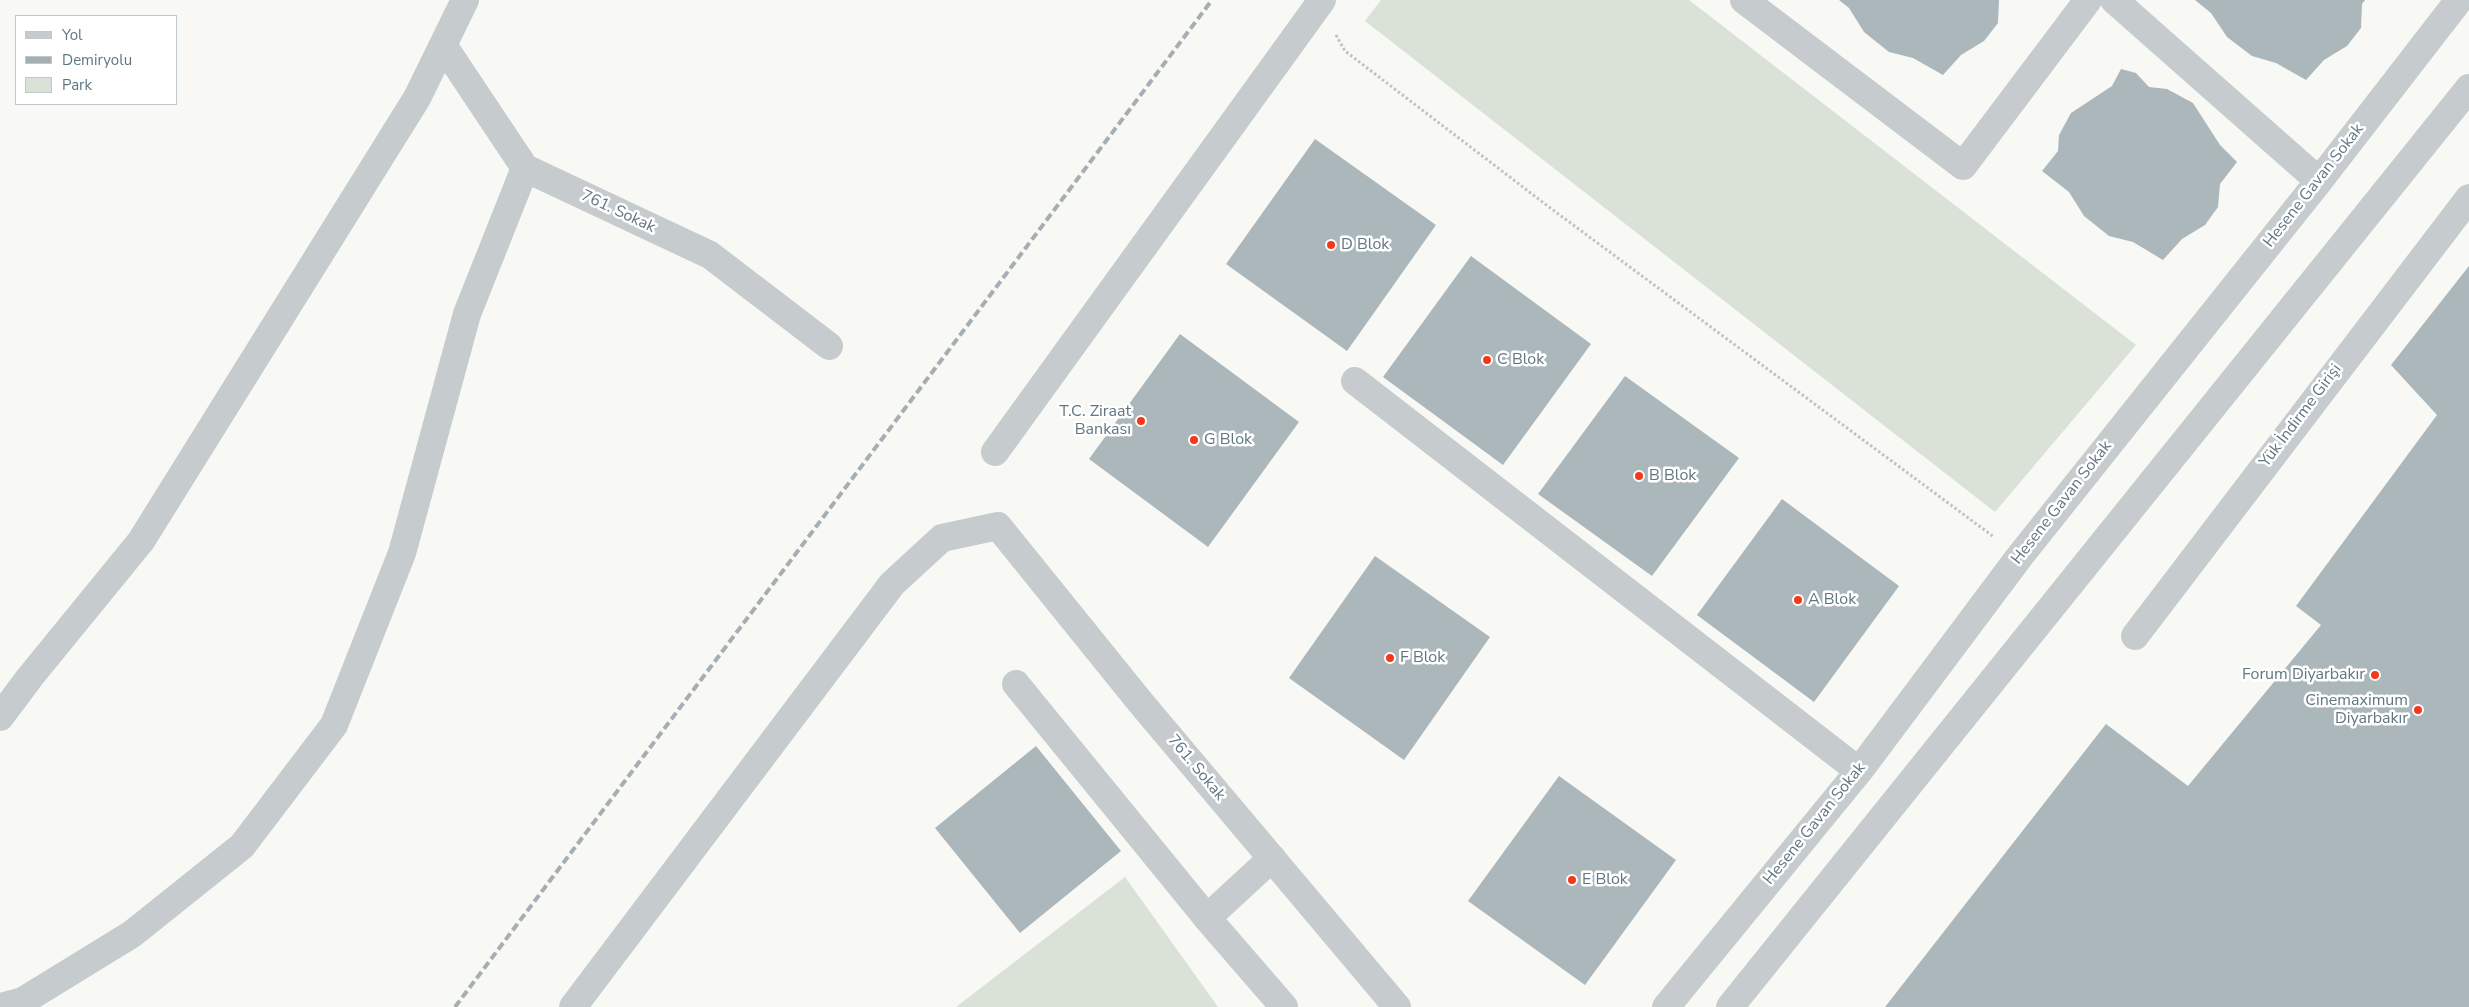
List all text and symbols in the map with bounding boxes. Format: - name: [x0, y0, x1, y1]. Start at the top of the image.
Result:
- legend: [15, 15, 178, 105]
- text: Yol: [62, 25, 83, 45]
- text: Demiryolu: [62, 50, 132, 70]
- text: Park: [62, 75, 92, 95]
- street label: Hesene Gavan Sokak: [2260, 120, 2368, 252]
- street label: 761. Sokak: [578, 186, 658, 238]
- place label: D Blok: [1341, 235, 1389, 255]
- marker: D Blok: [1325, 239, 1337, 251]
- place label: C Blok: [1497, 350, 1544, 370]
- marker: C Blok: [1481, 354, 1493, 366]
- street label: Yük İndirme Girişi: [2256, 361, 2346, 471]
- place label: T.C. Ziraat Bankası: [1059, 402, 1131, 440]
- marker: T.C. Ziraat Bankası: [1135, 415, 1147, 427]
- place label: G Blok: [1204, 430, 1252, 450]
- marker: G Blok: [1188, 434, 1200, 446]
- street label: Hesene Gavan Sokak: [2008, 437, 2116, 569]
- place label: B Blok: [1649, 466, 1696, 486]
- marker: B Blok: [1633, 470, 1645, 482]
- place label: A Blok: [1808, 590, 1856, 610]
- marker: A Blok: [1792, 594, 1804, 606]
- place label: F Blok: [1400, 648, 1445, 668]
- marker: F Blok: [1384, 652, 1396, 664]
- place label: Forum Diyarbakır: [2242, 665, 2365, 685]
- marker: Forum Diyarbakır: [2369, 669, 2381, 681]
- place label: Cinemaximum Diyarbakır: [2305, 691, 2408, 729]
- marker: Cinemaximum Diyarbakır: [2412, 704, 2424, 716]
- street label: 761. Sokak: [1163, 731, 1229, 805]
- street label: Hesene Gavan Sokak: [1760, 759, 1870, 889]
- place label: E Blok: [1582, 870, 1628, 890]
- marker: E Blok: [1566, 874, 1578, 886]

